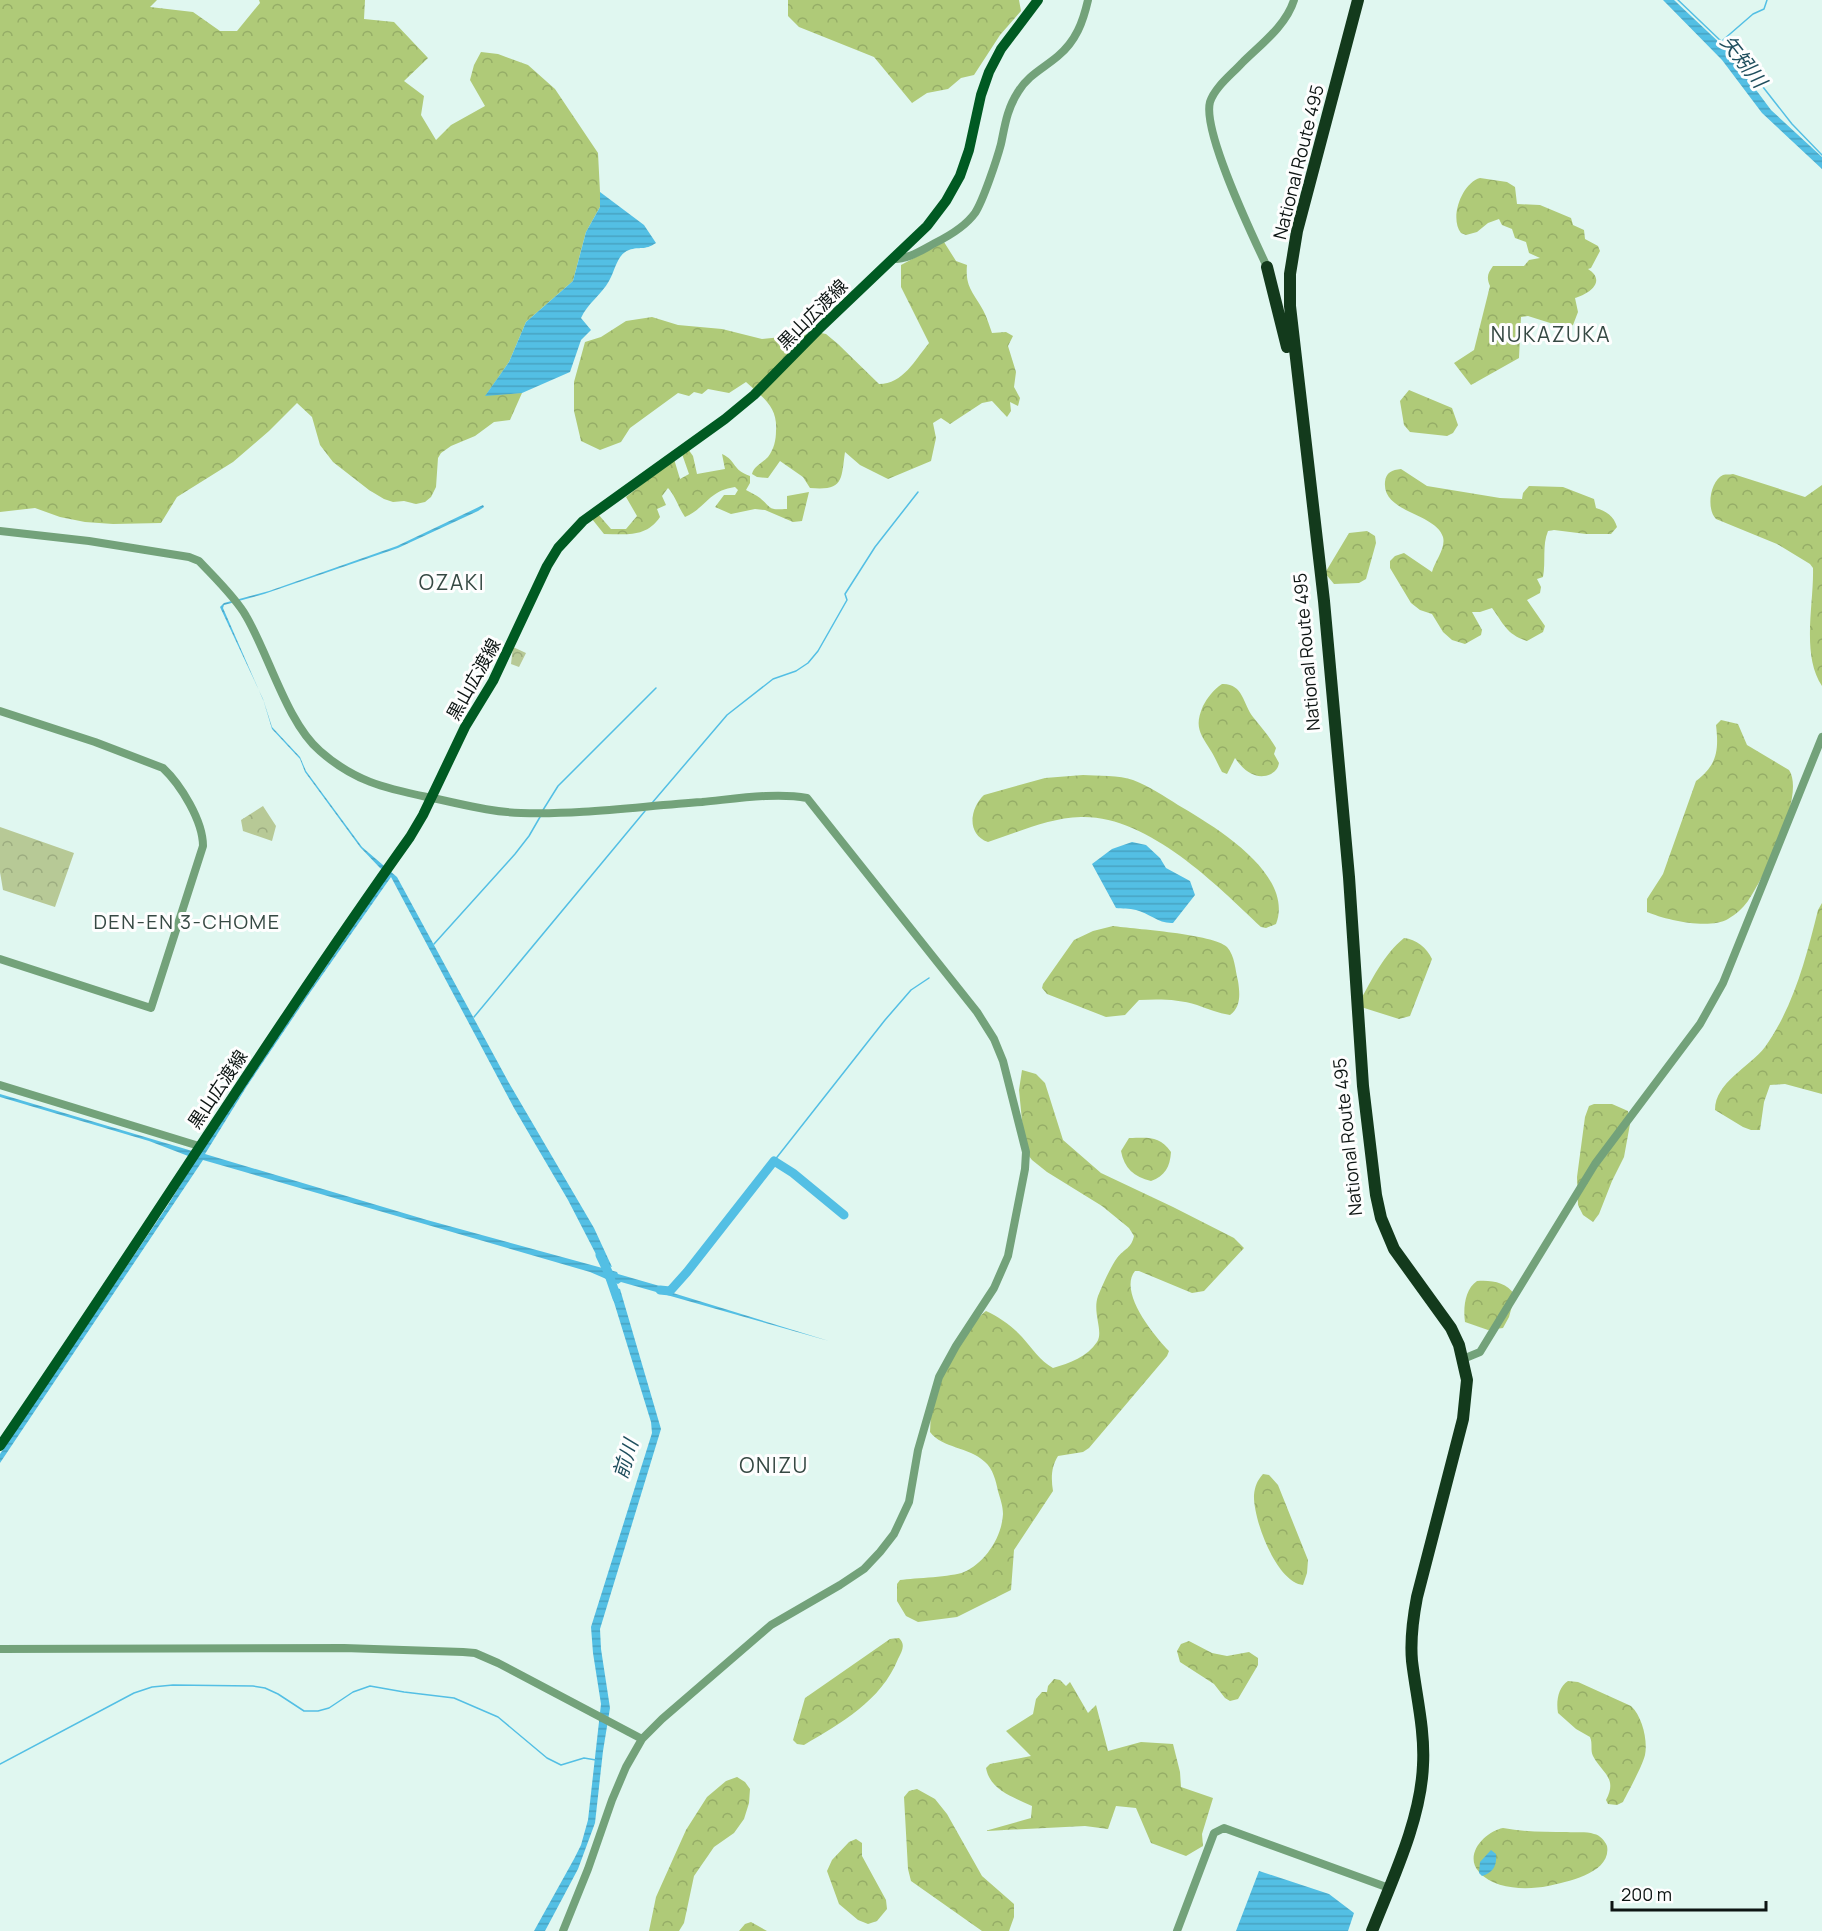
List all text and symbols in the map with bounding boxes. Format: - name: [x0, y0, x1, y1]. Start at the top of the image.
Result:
- water label: 矢矧川: [1715, 29, 1774, 95]
- street label: National Route 495: [1267, 82, 1329, 242]
- street label: 黒山広渡線: [772, 274, 852, 354]
- district label: NUKAZUKA: [1491, 320, 1611, 348]
- district label: OZAKI: [419, 568, 485, 596]
- street label: National Route 495: [1287, 572, 1325, 732]
- street label: 黒山広渡線: [441, 634, 505, 724]
- district label: DEN-EN 3-CHOME: [93, 908, 281, 935]
- street label: 黒山広渡線: [182, 1045, 252, 1133]
- street label: National Route 495: [1327, 1057, 1367, 1217]
- water label: 前川: [606, 1434, 644, 1482]
- district label: ONIZU: [739, 1451, 809, 1479]
- scale bar: [1612, 1874, 1766, 1912]
- text: 200 m: [1621, 1882, 1672, 1906]

